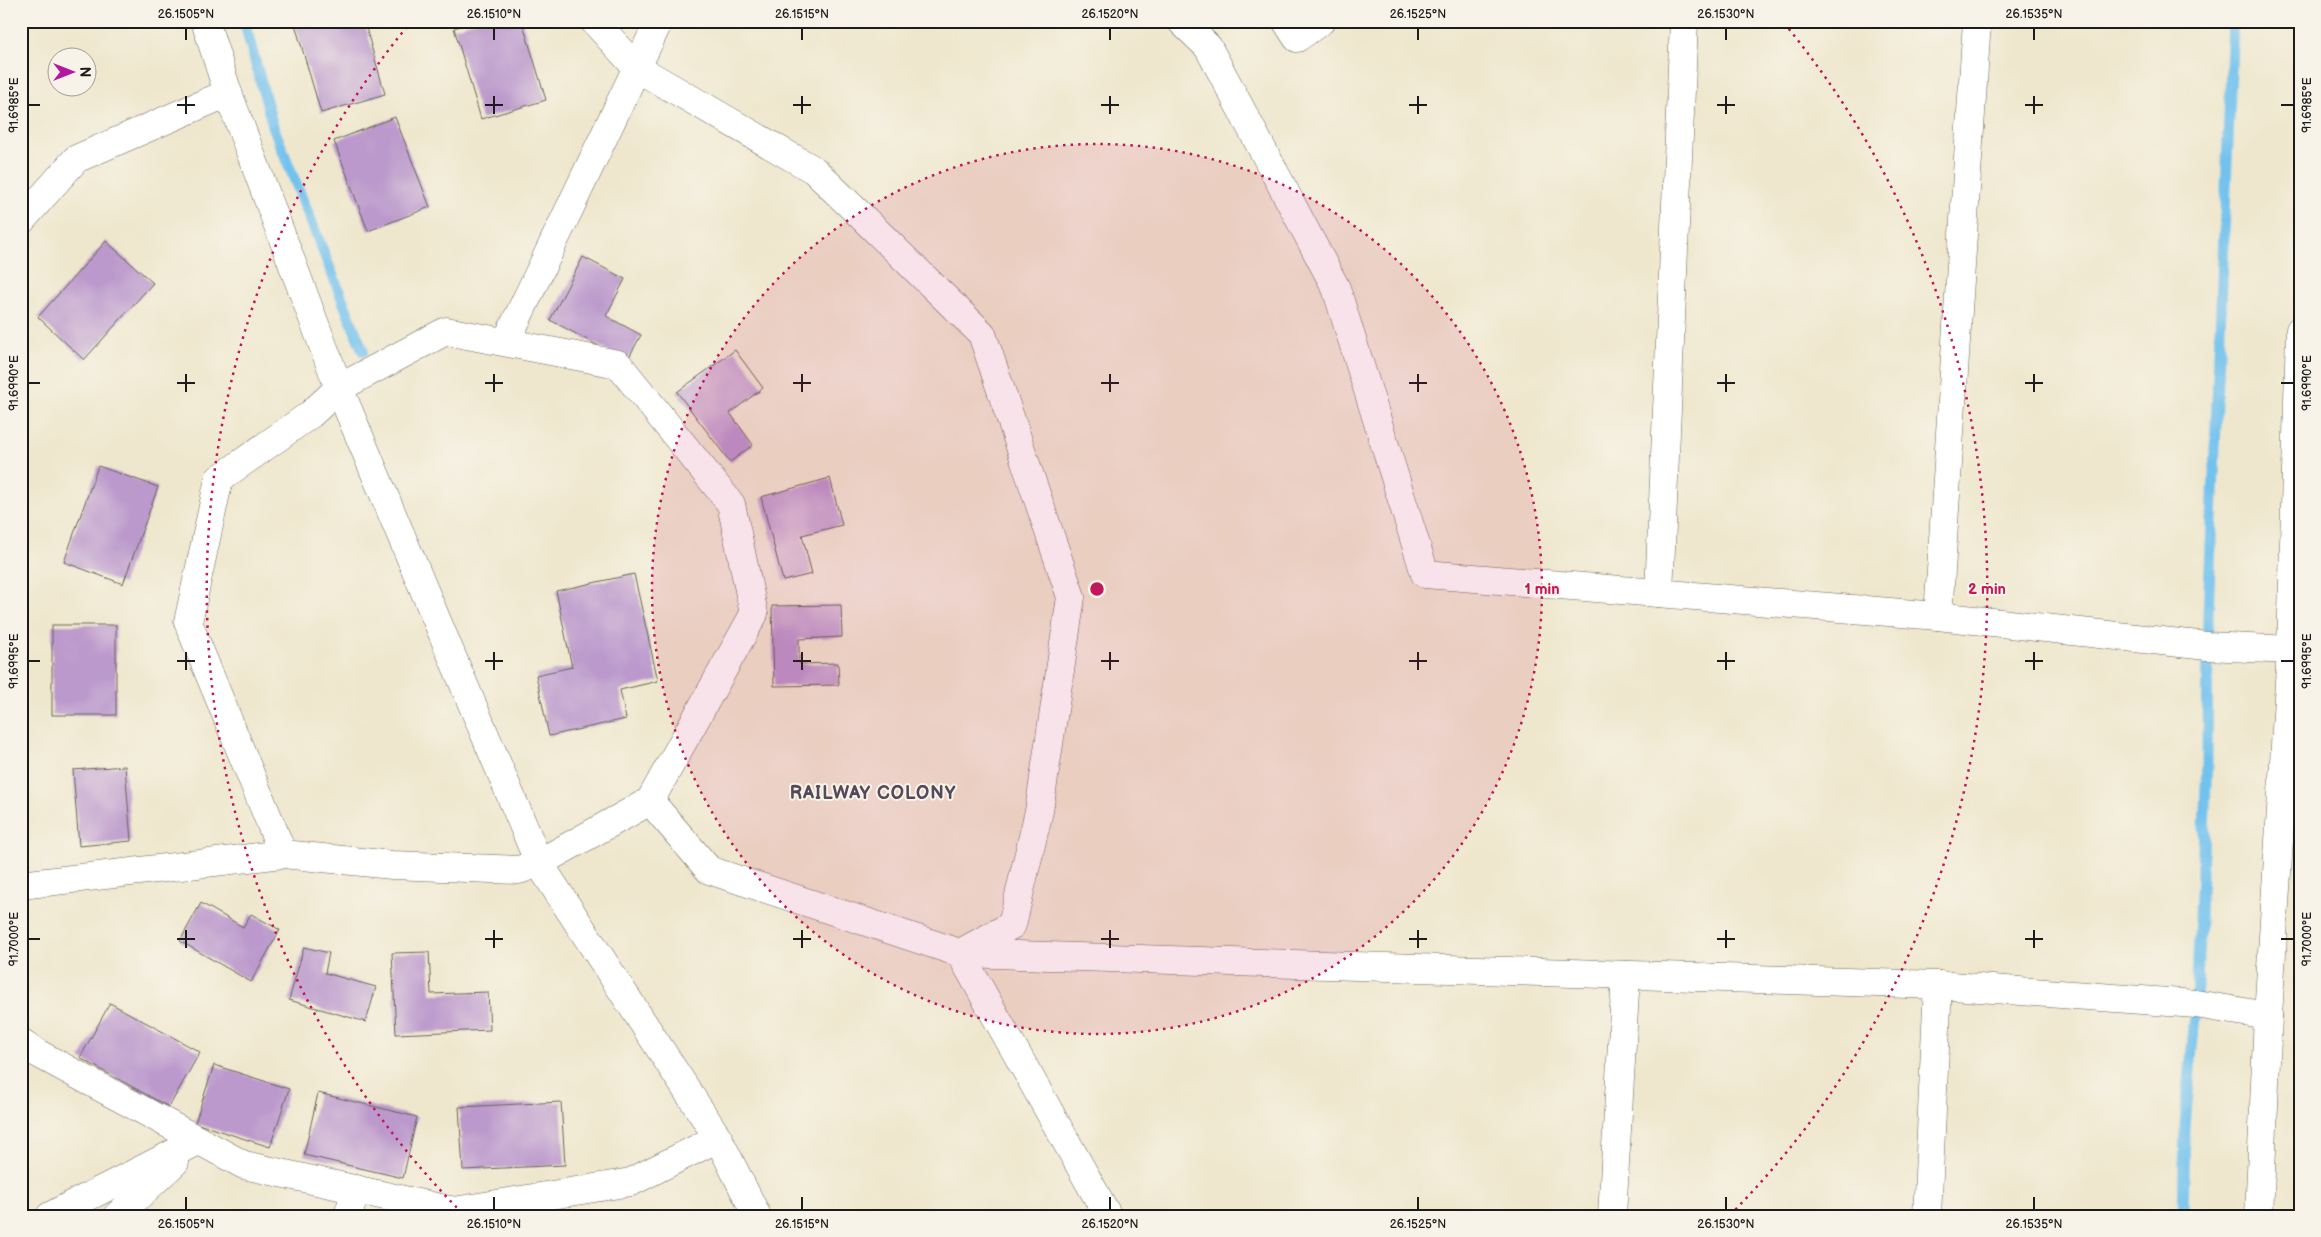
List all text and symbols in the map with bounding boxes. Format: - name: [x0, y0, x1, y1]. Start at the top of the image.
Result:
- text: 26.1505°N: [158, 7, 214, 22]
- text: 26.1510°N: [467, 7, 521, 22]
- text: 26.1515°N: [775, 7, 829, 22]
- text: 26.1520°N: [1082, 7, 1138, 22]
- text: 26.1525°N: [1390, 7, 1446, 22]
- text: 26.1530°N: [1697, 7, 1755, 22]
- text: 26.1535°N: [2006, 7, 2062, 22]
- north arrow: [48, 48, 98, 98]
- text: N: [76, 67, 93, 77]
- text: 91.6985°E: [7, 77, 22, 133]
- text: 91.6985°E: [2300, 77, 2315, 133]
- text: 91.6990°E: [7, 355, 22, 411]
- text: 91.6990°E: [2300, 355, 2315, 411]
- centre of rings: [1088, 580, 1106, 598]
- text: 1 min: [1524, 580, 1560, 599]
- text: 2 min: [1968, 580, 2006, 599]
- text: 91.6995°E: [7, 633, 22, 689]
- text: 91.6995°E: [2300, 633, 2315, 689]
- district label: RAILWAY COLONY: [790, 783, 956, 804]
- text: 91.7000°E: [7, 912, 22, 966]
- text: 91.7000°E: [2300, 912, 2315, 966]
- text: 26.1505°N: [158, 1217, 214, 1232]
- text: 26.1510°N: [467, 1217, 521, 1232]
- text: 26.1515°N: [775, 1217, 829, 1232]
- text: 26.1520°N: [1082, 1217, 1138, 1232]
- text: 26.1525°N: [1390, 1217, 1446, 1232]
- text: 26.1530°N: [1697, 1217, 1755, 1232]
- text: 26.1535°N: [2006, 1217, 2062, 1232]

